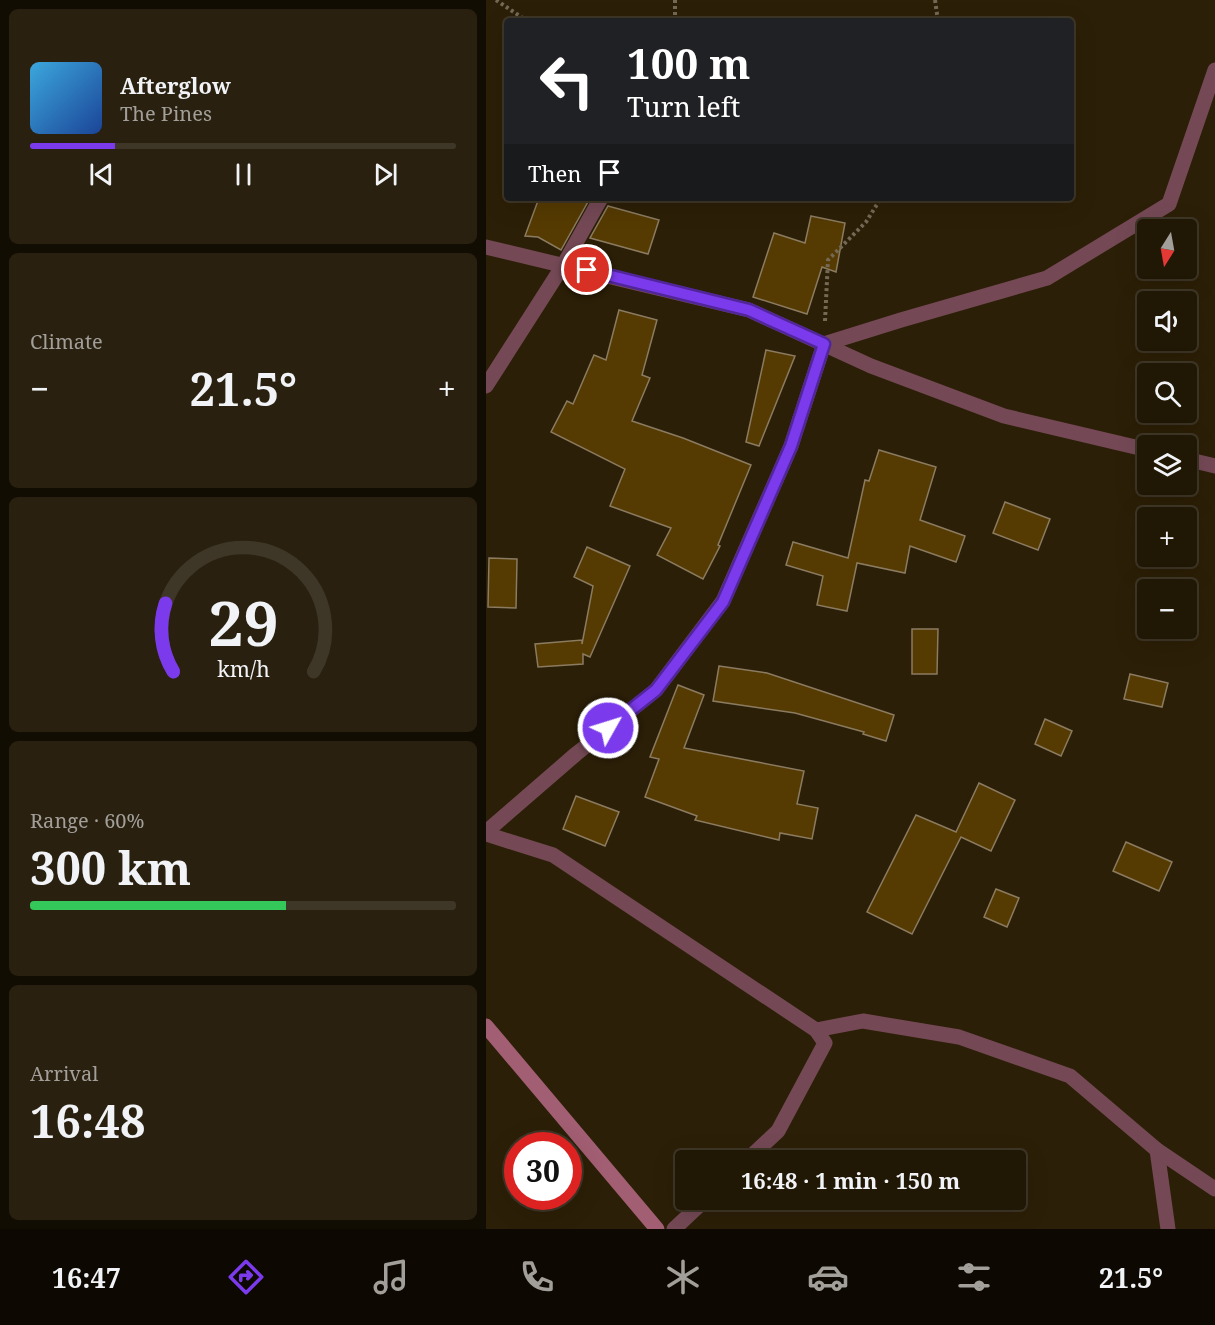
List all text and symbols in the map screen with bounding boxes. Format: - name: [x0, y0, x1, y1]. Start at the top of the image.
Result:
- text: 100 m: [627, 34, 751, 91]
- icon: left: [528, 42, 606, 120]
- text: Afterglow: [120, 70, 231, 100]
- text: Turn left: [627, 88, 740, 125]
- text: The Pines: [120, 100, 212, 127]
- icon: arrive: [593, 156, 626, 189]
- icon: previous: [85, 158, 118, 191]
- icon: pause: [227, 158, 260, 191]
- icon: next: [369, 158, 402, 191]
- text: Then: [528, 158, 581, 188]
- north arrow: [1137, 219, 1197, 279]
- map controls: [1137, 219, 1197, 639]
- pin: [561, 244, 612, 295]
- icon: arrive: [570, 253, 603, 286]
- button: sound: [1137, 291, 1197, 351]
- text: Climate: [30, 328, 103, 355]
- text: 21.5°: [190, 358, 297, 419]
- button: search: [1137, 363, 1197, 423]
- text: −: [30, 366, 49, 411]
- text: +: [438, 366, 456, 411]
- button: layers: [1137, 435, 1197, 495]
- button: +: [1137, 507, 1197, 567]
- text: 29: [208, 579, 278, 664]
- button: −: [1137, 579, 1197, 639]
- text: km/h: [217, 654, 270, 683]
- position arrow: [576, 696, 640, 760]
- text: Range · 60%: [30, 807, 144, 834]
- text: 300 km: [30, 837, 191, 898]
- text: Arrival: [30, 1060, 98, 1087]
- text: 16:48: [30, 1090, 145, 1151]
- speed limit sign: 30: [504, 1132, 582, 1210]
- text: 16:48 · 1 min · 150 m: [741, 1165, 960, 1195]
- icon: directions: [225, 1256, 267, 1298]
- icon: music: [370, 1256, 412, 1298]
- icon: phone: [516, 1256, 558, 1298]
- icon: climate: [662, 1256, 704, 1298]
- icon: car: [807, 1256, 849, 1298]
- icon: filters: [953, 1256, 995, 1298]
- text: 16:47: [52, 1259, 121, 1296]
- text: 21.5°: [1099, 1259, 1163, 1296]

